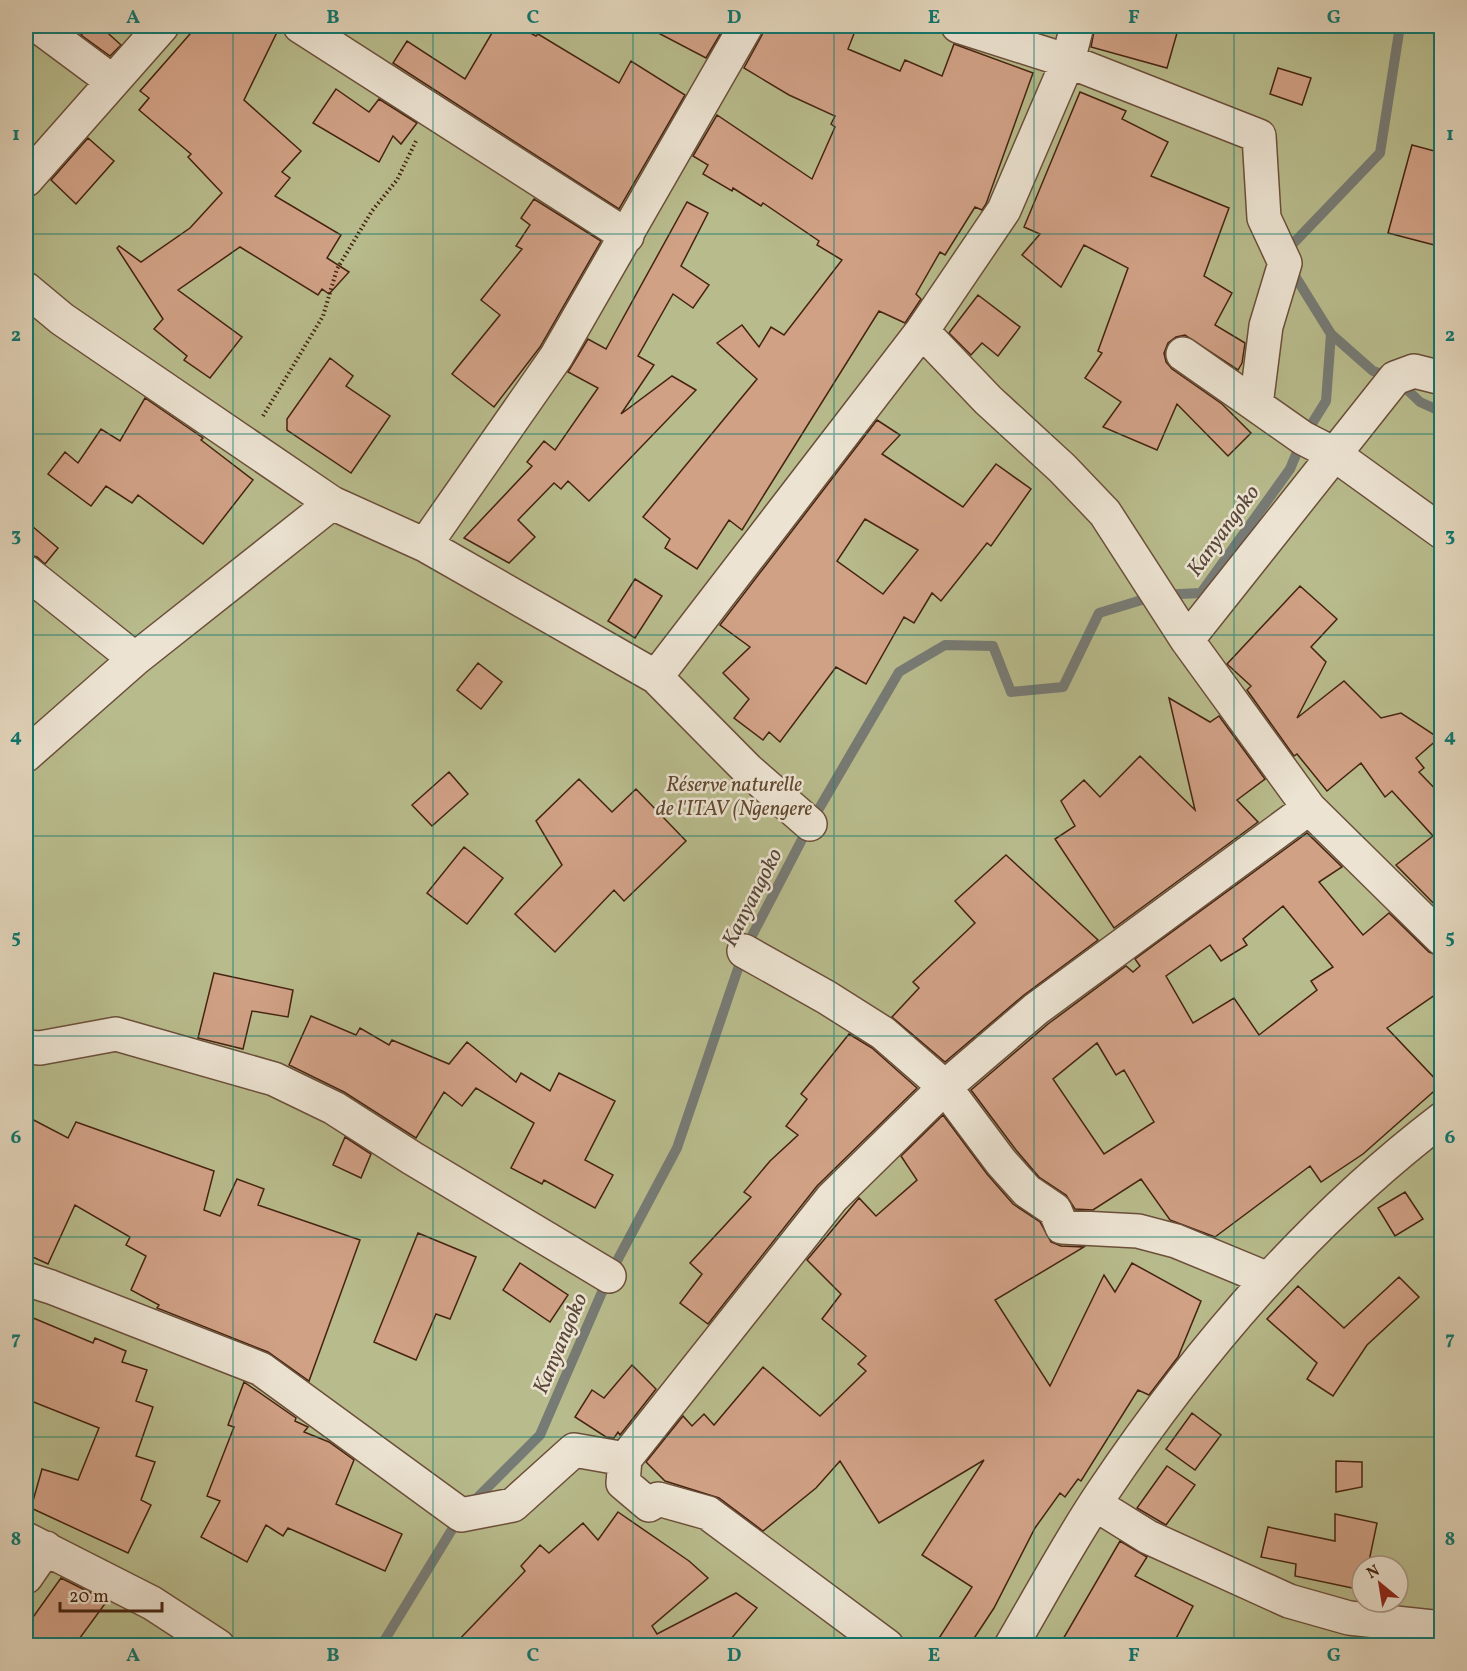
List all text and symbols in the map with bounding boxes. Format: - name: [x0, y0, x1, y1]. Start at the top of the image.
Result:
- text: A: [126, 4, 140, 32]
- text: B: [326, 4, 340, 32]
- text: C: [527, 4, 540, 32]
- text: D: [727, 4, 741, 32]
- text: E: [928, 4, 940, 32]
- text: F: [1128, 4, 1140, 32]
- text: G: [1327, 4, 1341, 32]
- text: 1: [12, 121, 20, 149]
- text: 1: [1446, 121, 1454, 149]
- text: 2: [11, 322, 21, 350]
- text: 2: [1445, 322, 1455, 350]
- water label: Kanyangoko: [1180, 479, 1268, 584]
- text: 3: [11, 522, 21, 550]
- text: 3: [1445, 522, 1455, 550]
- text: 4: [10, 723, 22, 751]
- text: 4: [1444, 723, 1456, 751]
- park label: Réserve naturelle de l'ITAV (Ngengere: [656, 771, 813, 824]
- water label: Kanyangoko: [715, 844, 791, 953]
- text: 5: [11, 924, 21, 952]
- text: 5: [1445, 924, 1455, 952]
- text: 6: [11, 1124, 22, 1152]
- text: 6: [1445, 1124, 1456, 1152]
- water label: Kanyangoko: [526, 1289, 596, 1399]
- text: 7: [11, 1325, 21, 1353]
- text: 7: [1445, 1325, 1455, 1353]
- text: 8: [11, 1526, 21, 1554]
- text: 8: [1445, 1526, 1455, 1554]
- north arrow: [1350, 1554, 1410, 1614]
- text: N: [1363, 1560, 1384, 1585]
- scale bar: [60, 1575, 162, 1613]
- text: 20 m: [69, 1585, 109, 1610]
- text: A: [126, 1642, 140, 1670]
- text: B: [326, 1642, 340, 1670]
- text: C: [527, 1642, 540, 1670]
- text: D: [727, 1642, 741, 1670]
- text: E: [928, 1642, 940, 1670]
- text: F: [1128, 1642, 1140, 1670]
- text: G: [1327, 1642, 1341, 1670]

